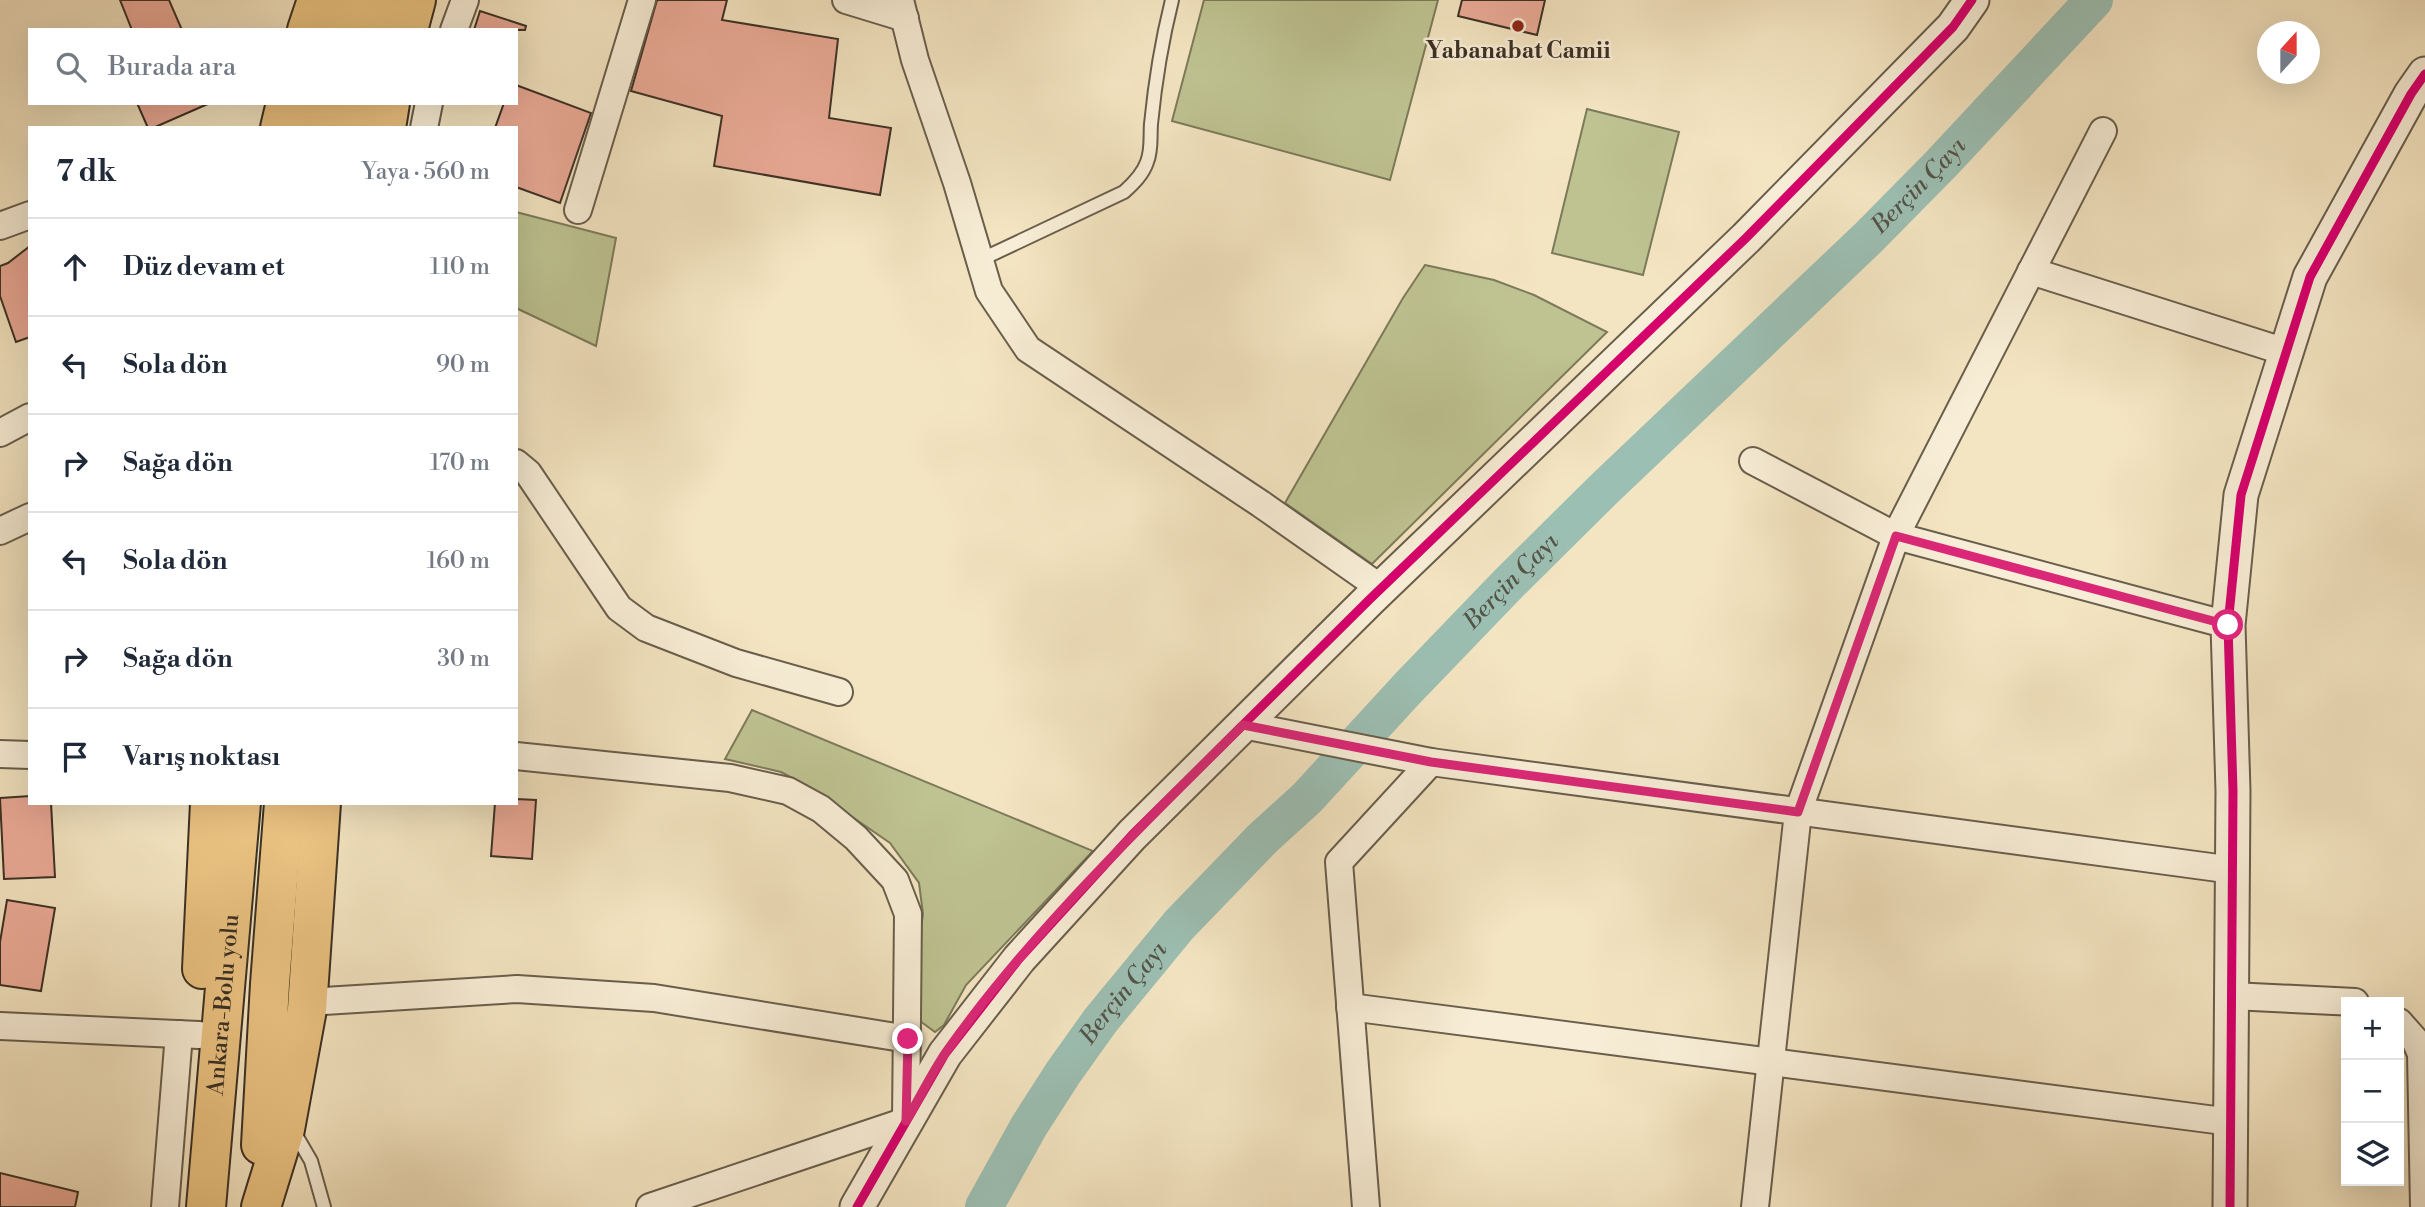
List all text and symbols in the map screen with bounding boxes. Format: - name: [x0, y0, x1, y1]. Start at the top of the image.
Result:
- marker: Yabanabat Camii: [1510, 18, 1526, 34]
- north arrow: [2257, 21, 2320, 84]
- search box: [28, 28, 518, 105]
- place label: Yabanabat Camii: [1426, 37, 1610, 65]
- icon: search: [52, 48, 90, 86]
- text: Burada ara: [108, 51, 236, 83]
- water label: Berçin Çayı: [1864, 131, 1973, 241]
- text: 7 dk: [56, 153, 116, 191]
- text: Yaya · 560 m: [362, 158, 490, 186]
- icon: ahead: [56, 248, 94, 286]
- text: Düz devam et: [123, 251, 285, 283]
- text: 110 m: [430, 253, 490, 281]
- icon: left: [56, 346, 94, 384]
- text: Sola dön: [123, 349, 228, 381]
- text: 90 m: [436, 351, 490, 379]
- icon: right: [56, 444, 94, 482]
- text: Sağa dön: [123, 447, 233, 479]
- text: 170 m: [430, 449, 490, 477]
- water label: Berçin Çayı: [1457, 526, 1566, 637]
- icon: left: [56, 542, 94, 580]
- text: Sola dön: [123, 545, 228, 577]
- text: 160 m: [427, 547, 490, 575]
- route start: [2212, 609, 2243, 640]
- icon: right: [56, 640, 94, 678]
- text: Sağa dön: [123, 643, 233, 675]
- text: 30 m: [437, 645, 490, 673]
- icon: arrive: [56, 738, 94, 776]
- text: Varış noktası: [123, 741, 280, 773]
- street label: Ankara-Bolu yolu: [202, 913, 245, 1098]
- water label: Berçin Çayı: [1072, 935, 1174, 1051]
- map controls: [2341, 997, 2404, 1186]
- button: +: [2341, 997, 2404, 1060]
- route end: [892, 1023, 923, 1054]
- button: −: [2341, 1060, 2404, 1123]
- button: layers: [2341, 1123, 2404, 1186]

